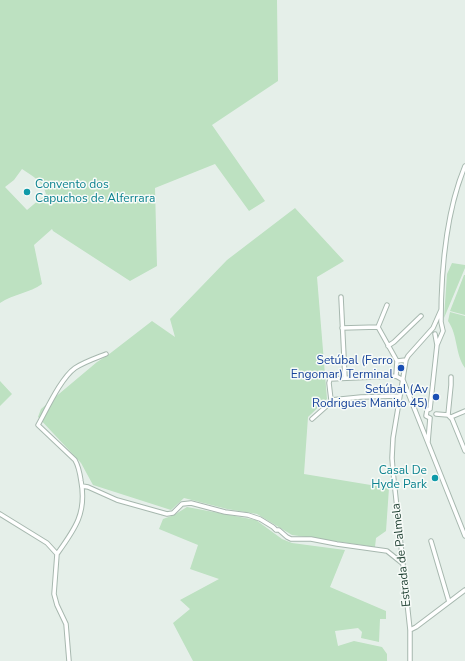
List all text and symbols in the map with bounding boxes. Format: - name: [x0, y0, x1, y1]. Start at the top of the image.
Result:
- place label: Convento dos Capuchos de Alferrara: [35, 178, 155, 206]
- marker: Convento dos Capuchos de Alferrara: [22, 187, 32, 197]
- place label: Setúbal (Ferro Engomar) Terminal: [291, 354, 393, 382]
- marker: Setúbal (Ferro Engomar) Terminal: [396, 363, 406, 373]
- place label: Setúbal (Av Rodrigues Manito 45): [312, 383, 428, 411]
- marker: Setúbal (Av Rodrigues Manito 45): [431, 392, 441, 402]
- place label: Casal De Hyde Park: [371, 464, 427, 492]
- marker: Casal De Hyde Park: [430, 473, 440, 483]
- street label: Estrada de Palmela: [389, 502, 415, 608]

